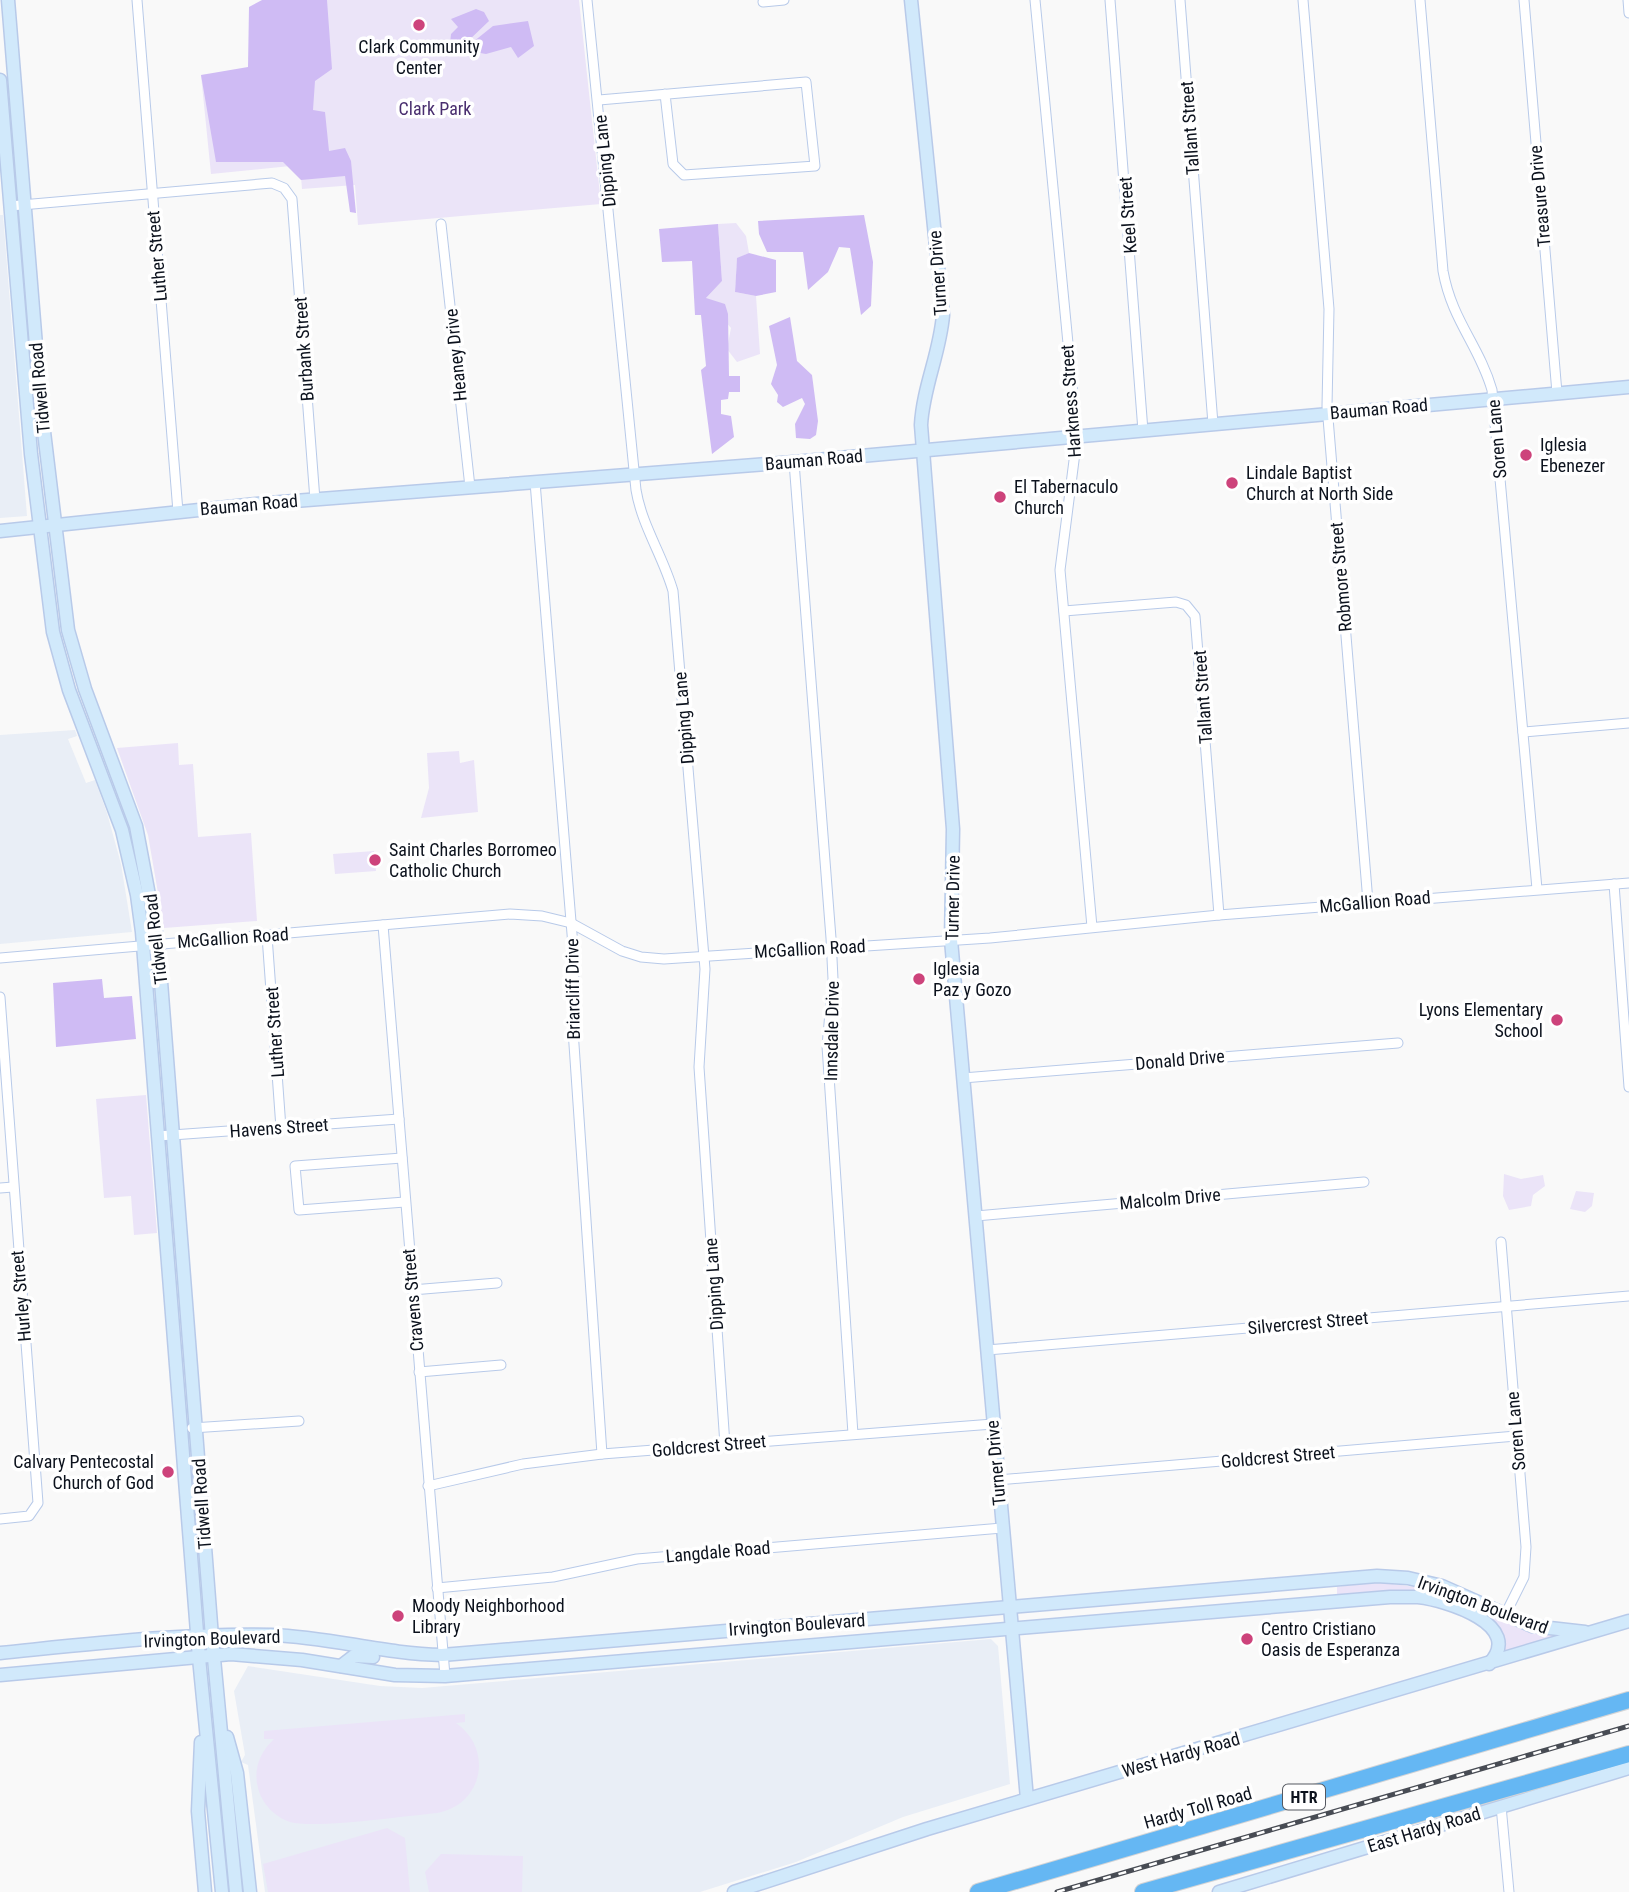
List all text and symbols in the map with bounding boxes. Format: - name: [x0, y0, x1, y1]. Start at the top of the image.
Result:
- marker: Clark Community Center: [411, 17, 427, 33]
- place label: Clark Community Center: [358, 36, 480, 78]
- street label: Tallant Street: [1176, 80, 1203, 176]
- park label: Clark Park: [399, 98, 471, 119]
- street label: Dipping Lane: [589, 114, 620, 208]
- street label: Treasure Drive: [1525, 144, 1554, 248]
- street label: Keel Street: [1114, 176, 1141, 254]
- street label: Luther Street: [142, 210, 171, 302]
- street label: Turner Drive: [924, 230, 951, 316]
- street label: Burbank Street: [289, 296, 318, 402]
- street label: Heaney Drive: [440, 308, 471, 402]
- street label: Tidwell Road: [25, 342, 54, 434]
- street label: Harkness Street: [1056, 344, 1085, 458]
- street label: Bauman Road: [1329, 394, 1429, 423]
- street label: Soren Lane: [1483, 399, 1510, 479]
- place label: Iglesia Ebenezer: [1540, 434, 1606, 476]
- street label: Bauman Road: [764, 445, 864, 474]
- marker: Iglesia Ebenezer: [1518, 447, 1534, 463]
- place label: Lindale Baptist Church at North Side: [1246, 462, 1393, 504]
- marker: Lindale Baptist Church at North Side: [1224, 475, 1240, 491]
- place label: El Tabernaculo Church: [1014, 476, 1118, 518]
- marker: El Tabernaculo Church: [992, 489, 1008, 505]
- street label: Bauman Road: [199, 490, 299, 519]
- street label: Robmore Street: [1325, 521, 1356, 633]
- street label: Tallant Street: [1189, 649, 1216, 745]
- street label: Dipping Lane: [669, 671, 698, 765]
- place label: Saint Charles Borromeo Catholic Church: [389, 839, 557, 881]
- marker: Saint Charles Borromeo Catholic Church: [367, 852, 383, 868]
- street label: Turner Drive: [941, 855, 964, 941]
- street label: McGallion Road: [1318, 886, 1431, 917]
- street label: Tidwell Road: [140, 893, 171, 986]
- street label: McGallion Road: [177, 923, 289, 952]
- street label: McGallion Road: [754, 935, 866, 962]
- street label: Briarcliff Drive: [561, 938, 584, 1040]
- place label: Iglesia Paz y Gozo: [933, 958, 1012, 1000]
- marker: Iglesia Paz y Gozo: [911, 971, 927, 987]
- street label: Innsdale Drive: [820, 981, 843, 1081]
- street label: Luther Street: [261, 986, 288, 1078]
- place label: Lyons Elementary School: [1419, 999, 1543, 1041]
- marker: Lyons Elementary School: [1549, 1012, 1565, 1028]
- street label: Donald Drive: [1134, 1045, 1226, 1074]
- street label: Havens Street: [229, 1114, 329, 1141]
- street label: Malcolm Drive: [1119, 1184, 1221, 1213]
- street label: Dipping Lane: [700, 1237, 727, 1331]
- street label: Cravens Street: [398, 1248, 427, 1352]
- street label: Hurley Street: [6, 1249, 35, 1343]
- street label: Silvercrest Street: [1247, 1307, 1369, 1338]
- street label: Soren Lane: [1502, 1391, 1529, 1471]
- street label: Turner Drive: [981, 1420, 1010, 1506]
- street label: Goldcrest Street: [651, 1430, 767, 1461]
- street label: Goldcrest Street: [1220, 1441, 1336, 1472]
- place label: Calvary Pentecostal Church of God: [13, 1451, 154, 1493]
- street label: Tidwell Road: [188, 1458, 215, 1550]
- marker: Calvary Pentecostal Church of God: [160, 1464, 176, 1480]
- street label: Langdale Road: [665, 1536, 771, 1567]
- street label: Irvington Boulevard: [1415, 1571, 1551, 1638]
- place label: Moody Neighborhood Library: [412, 1595, 565, 1637]
- marker: Moody Neighborhood Library: [390, 1608, 406, 1624]
- street label: Irvington Boulevard: [728, 1609, 866, 1640]
- place label: Centro Cristiano Oasis de Esperanza: [1261, 1618, 1400, 1660]
- street label: Irvington Boulevard: [143, 1626, 281, 1651]
- marker: Centro Cristiano Oasis de Esperanza: [1239, 1631, 1255, 1647]
- street label: West Hardy Road: [1120, 1728, 1242, 1781]
- street label: Hardy Toll Road: [1141, 1782, 1254, 1833]
- road number: HTR: [1283, 1784, 1325, 1810]
- street label: East Hardy Road: [1365, 1802, 1483, 1857]

